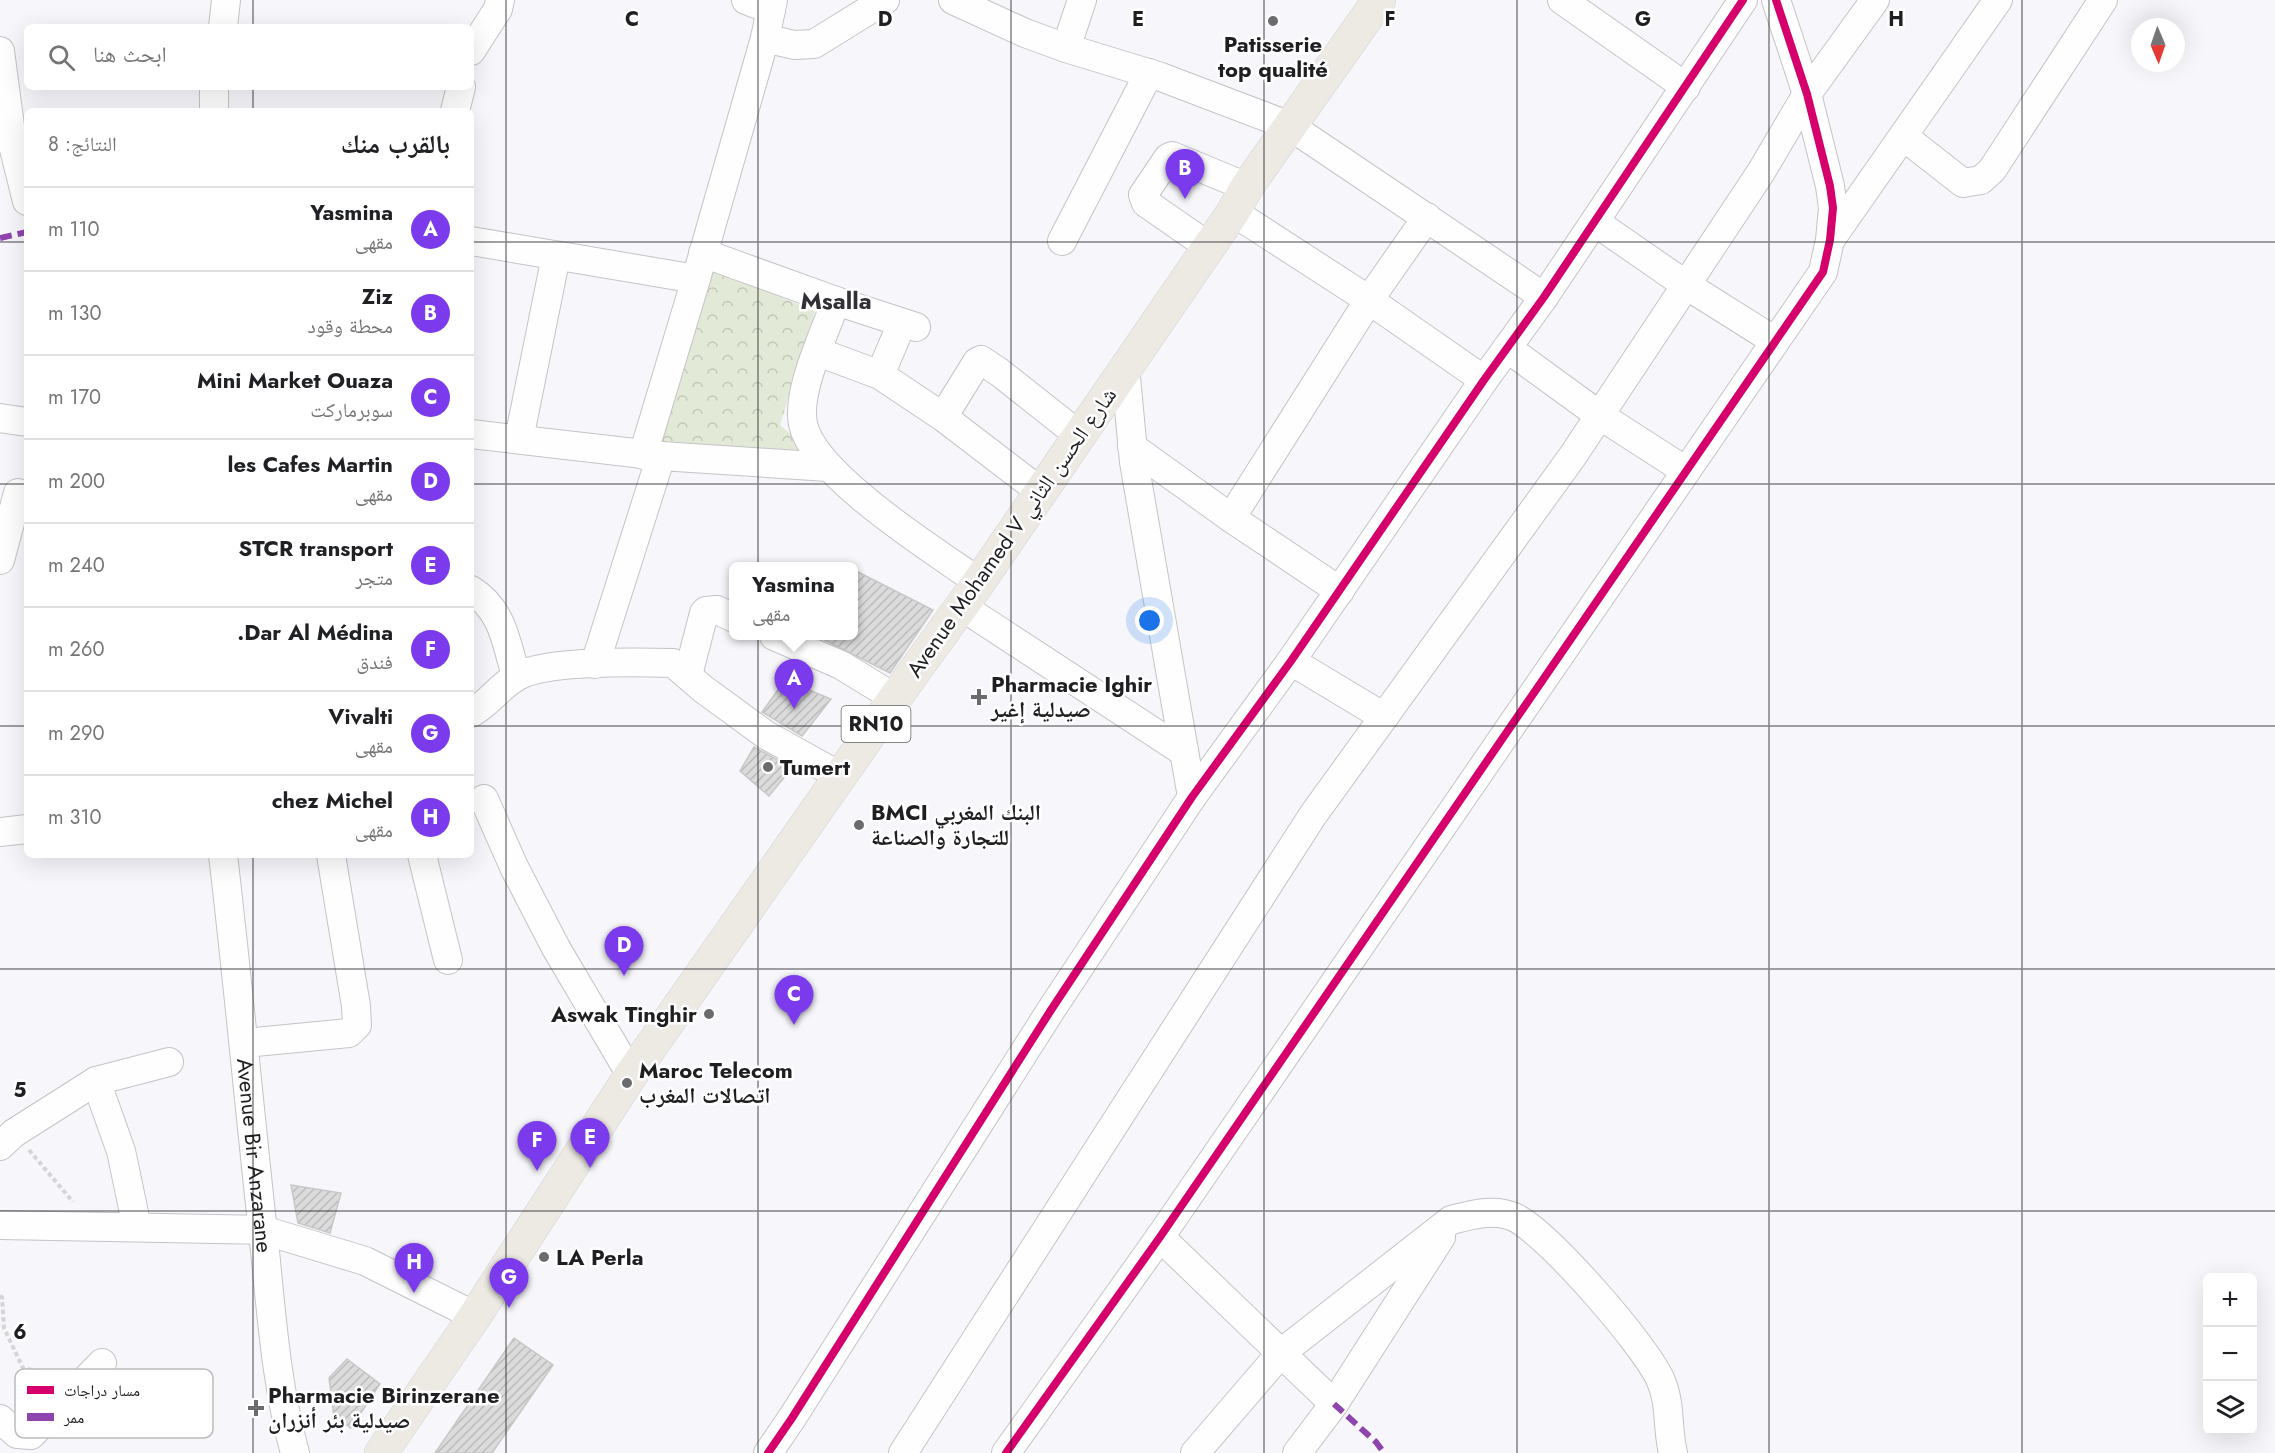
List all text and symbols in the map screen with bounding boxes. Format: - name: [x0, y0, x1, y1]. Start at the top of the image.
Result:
- text: C: [625, 5, 639, 34]
- text: D: [878, 5, 892, 34]
- text: E: [1132, 5, 1144, 34]
- text: F: [1384, 5, 1396, 34]
- text: G: [1635, 5, 1651, 34]
- text: H: [1888, 5, 1904, 34]
- marker: Patisserie top qualité: [1266, 14, 1280, 28]
- north arrow: [2131, 18, 2185, 72]
- search box: [24, 24, 474, 90]
- place label: Patisserie top qualité: [1218, 28, 1328, 85]
- text: ابحث هنا: [93, 38, 167, 70]
- icon: search: [45, 41, 78, 74]
- text: بالقرب منك: [341, 125, 450, 163]
- text: النتائج: 8: [48, 130, 117, 159]
- pin: B: [1166, 150, 1204, 199]
- text: Yasmina: [310, 196, 393, 228]
- text: 110 m: [48, 215, 100, 244]
- text: A: [423, 215, 438, 244]
- text: مقهى: [355, 228, 393, 257]
- text: Ziz: [362, 280, 393, 312]
- district label: Msalla: [800, 283, 872, 318]
- text: 130 m: [48, 299, 102, 328]
- text: B: [424, 299, 437, 328]
- text: محطة وقود: [308, 312, 393, 341]
- text: Mini Market Ouaza: [197, 364, 393, 396]
- street label: Avenue Mohamed V شارع الحسن الثاني: [898, 381, 1125, 684]
- text: 170 m: [48, 383, 101, 412]
- text: C: [423, 383, 438, 412]
- text: سوبرماركت: [310, 396, 393, 425]
- text: les Cafes Martin: [228, 448, 393, 480]
- text: 200 m: [48, 467, 105, 496]
- text: D: [423, 467, 438, 496]
- text: مقهى: [355, 480, 393, 509]
- text: STCR transport: [239, 532, 393, 564]
- text: 240 m: [48, 551, 105, 580]
- text: E: [424, 551, 437, 580]
- popup: [729, 562, 858, 640]
- text: متجر: [355, 564, 393, 593]
- text: Yasmina: [752, 568, 835, 600]
- text: مقهى: [752, 600, 790, 629]
- your location: [1135, 606, 1164, 635]
- text: Dar Al Médina.: [237, 616, 393, 648]
- text: 260 m: [48, 635, 105, 664]
- text: F: [425, 635, 436, 664]
- text: فندق: [356, 648, 393, 677]
- pin: A: [774, 660, 814, 709]
- place label: Pharmacie Ighir صيدلية إغير: [990, 668, 1152, 725]
- marker: Pharmacie Ighir صيدلية إغير: [972, 690, 986, 704]
- text: Vivalti: [328, 700, 393, 732]
- road number: RN10: [842, 706, 910, 742]
- text: 290 m: [48, 719, 105, 748]
- text: G: [422, 719, 439, 748]
- text: مقهى: [355, 732, 393, 761]
- place label: Tumert: [780, 751, 850, 783]
- marker: Tumert: [761, 760, 775, 774]
- text: chez Michel: [272, 784, 393, 816]
- place label: BMCI البنك المغربي للتجارة والصناعة: [871, 796, 1041, 853]
- text: 310 m: [48, 803, 102, 832]
- text: H: [423, 803, 438, 832]
- text: مقهى: [355, 816, 393, 845]
- marker: BMCI البنك المغربي للتجارة والصناعة: [852, 818, 866, 832]
- pin: D: [604, 926, 644, 976]
- pin: C: [774, 976, 814, 1025]
- place label: Aswak Tinghir: [550, 998, 697, 1030]
- marker: Aswak Tinghir: [702, 1007, 716, 1021]
- place label: Maroc Telecom اتصالات المغرب: [639, 1054, 793, 1111]
- street label: Avenue Bir Anzarane: [229, 1057, 281, 1254]
- text: 5: [14, 1076, 27, 1105]
- marker: Maroc Telecom اتصالات المغرب: [620, 1076, 634, 1090]
- pin: E: [570, 1118, 610, 1168]
- pin: F: [518, 1122, 556, 1171]
- place label: LA Perla: [556, 1241, 644, 1273]
- pin: H: [394, 1244, 434, 1293]
- marker: LA Perla: [537, 1250, 551, 1264]
- pin: G: [490, 1258, 528, 1308]
- map controls: [2203, 1273, 2257, 1435]
- button: +: [2203, 1273, 2257, 1327]
- text: 6: [13, 1318, 27, 1347]
- button: −: [2203, 1327, 2257, 1381]
- legend: [15, 1369, 213, 1438]
- text: مسار دراجات: [64, 1379, 140, 1402]
- place label: Pharmacie Birinzerane صيدلية بئر أنزران: [268, 1379, 500, 1436]
- button: layers: [2203, 1381, 2257, 1435]
- marker: Pharmacie Birinzerane صيدلية بئر أنزران: [249, 1401, 263, 1415]
- text: ممر: [63, 1406, 84, 1429]

